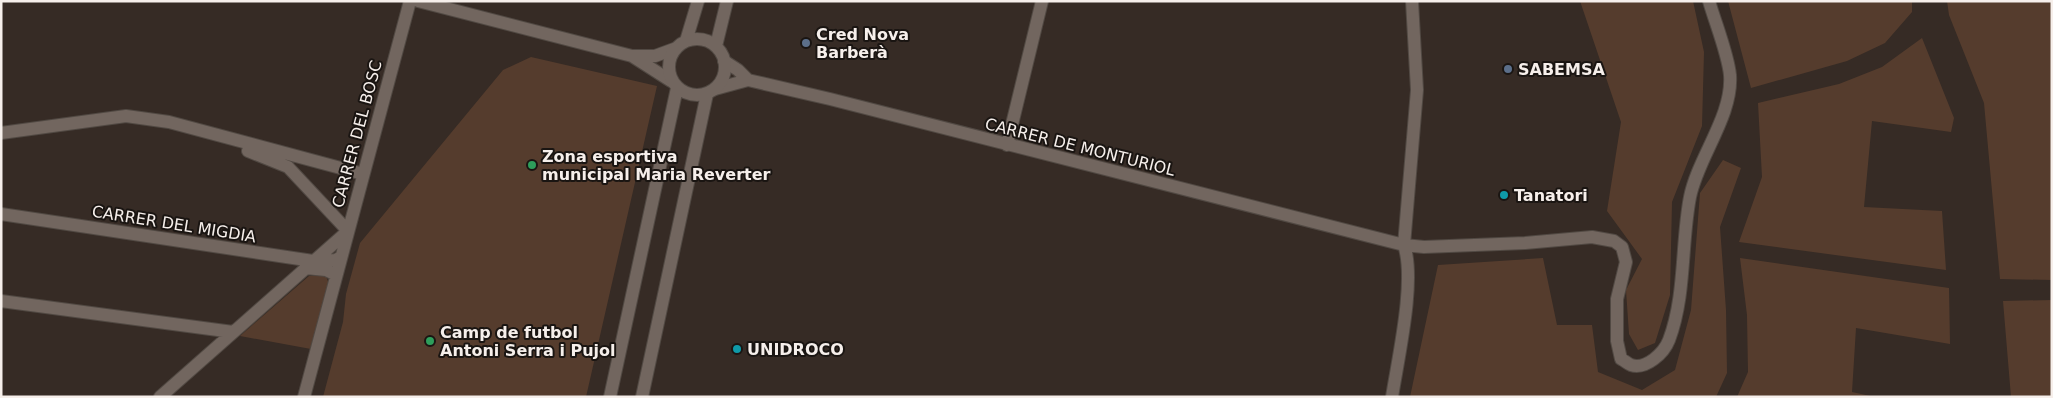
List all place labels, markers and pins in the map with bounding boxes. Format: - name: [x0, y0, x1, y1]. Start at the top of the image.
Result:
- place label: Cred Nova Barberà: [816, 25, 909, 62]
- marker: Cred Nova Barberà: [800, 37, 812, 49]
- place label: SABEMSA: [1518, 60, 1605, 79]
- marker: SABEMSA: [1502, 63, 1514, 75]
- place label: Zona esportiva municipal Maria Reverter: [542, 147, 771, 184]
- marker: Zona esportiva municipal Maria Reverter: [526, 159, 538, 171]
- place label: Tanatori: [1514, 186, 1588, 205]
- marker: Tanatori: [1498, 189, 1510, 201]
- place label: Camp de futbol Antoni Serra i Pujol: [440, 323, 616, 360]
- marker: Camp de futbol Antoni Serra i Pujol: [424, 335, 436, 347]
- place label: UNIDROCO: [747, 340, 844, 359]
- marker: UNIDROCO: [731, 343, 743, 355]

